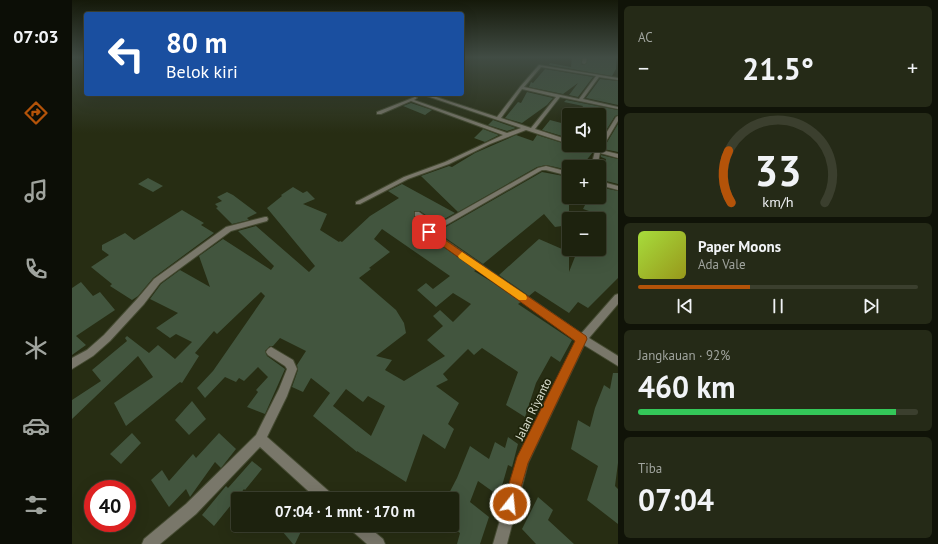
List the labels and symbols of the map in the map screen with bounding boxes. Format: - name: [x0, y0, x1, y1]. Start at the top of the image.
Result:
- pin: [412, 215, 446, 249]
- street label: Jalan Riyanto: [511, 375, 555, 444]
- speed limit sign: 40: [84, 480, 136, 532]
- position arrow: [489, 483, 531, 525]

